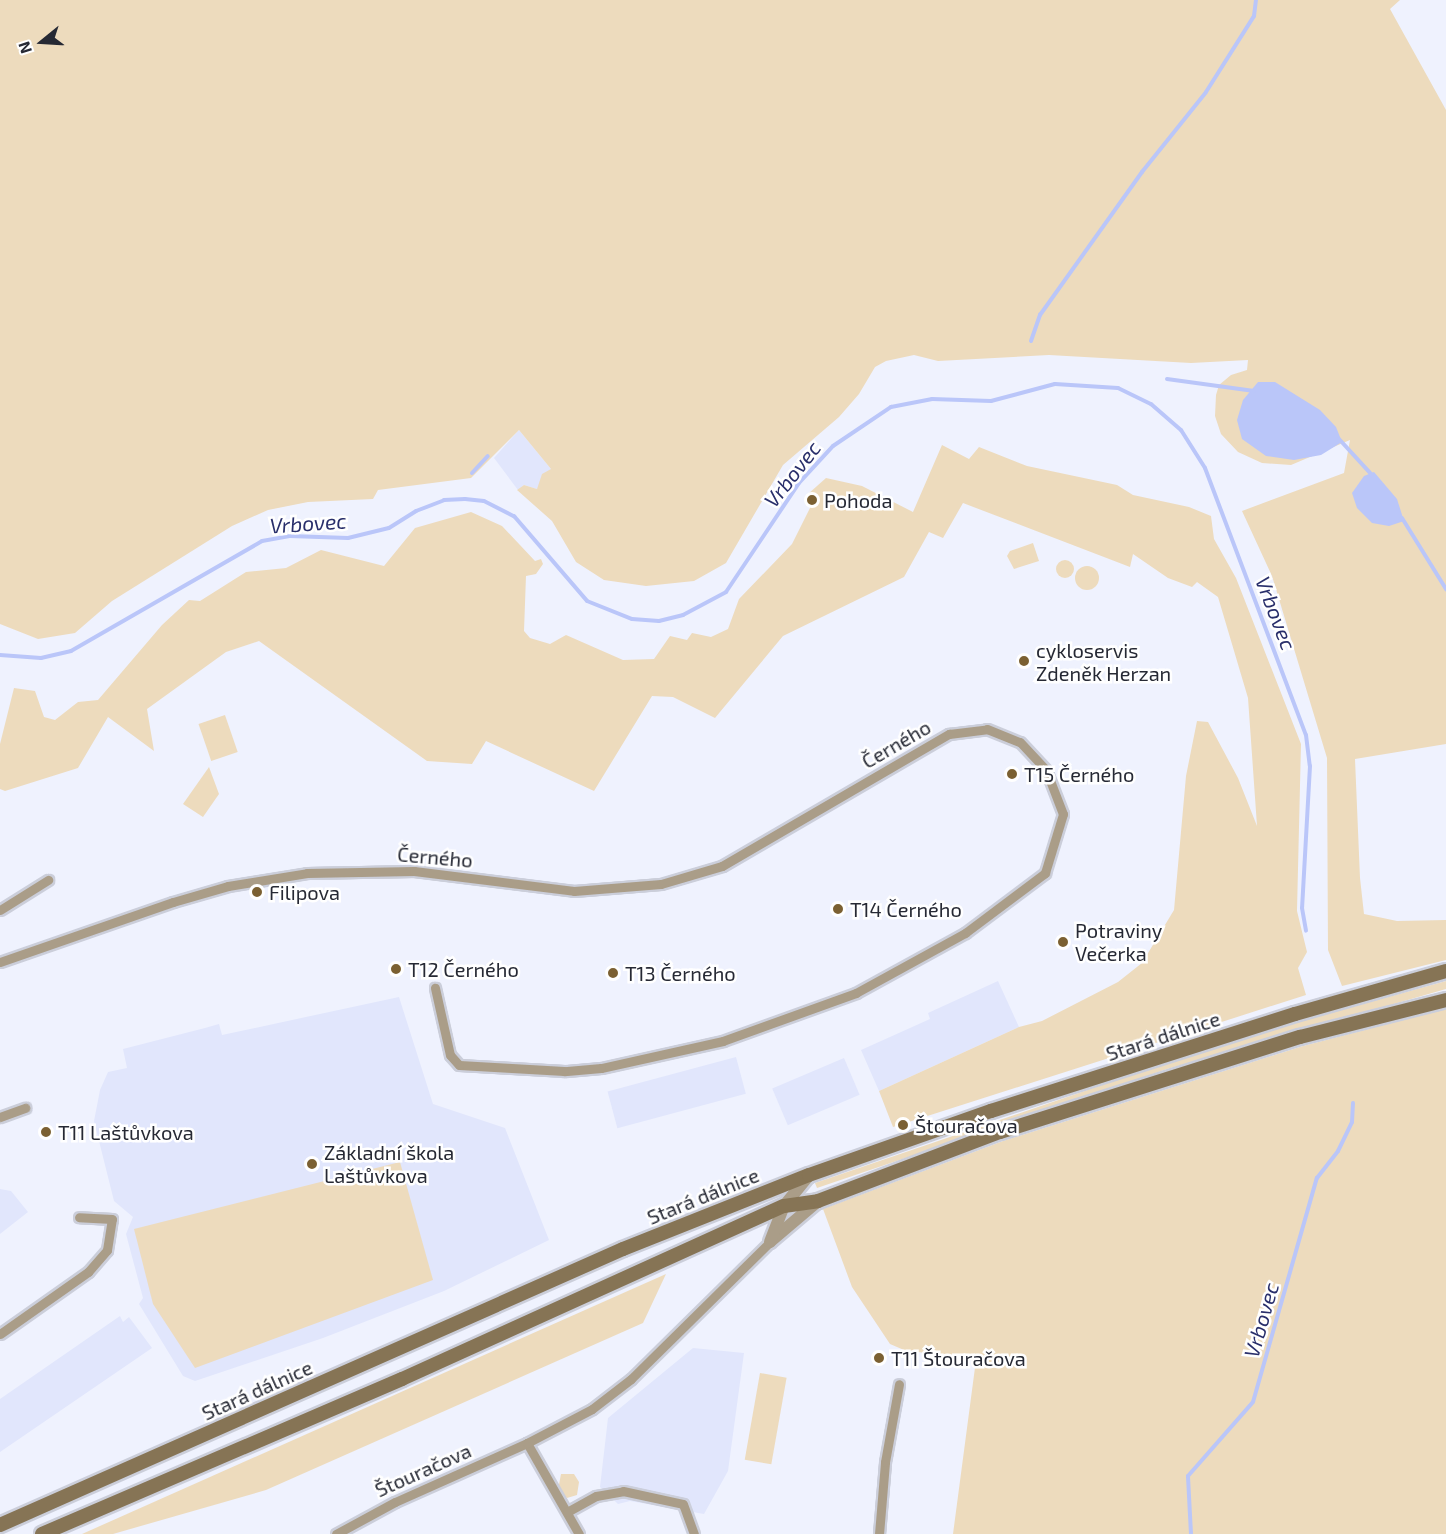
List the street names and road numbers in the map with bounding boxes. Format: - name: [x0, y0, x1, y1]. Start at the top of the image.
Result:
- street label: Černého: [857, 715, 935, 773]
- street label: Černého: [396, 842, 474, 872]
- street label: Stará dálnice: [1103, 1006, 1223, 1066]
- street label: Stará dálnice: [644, 1163, 762, 1229]
- street label: Stará dálnice: [198, 1355, 316, 1425]
- street label: Štouračova: [371, 1438, 475, 1502]

